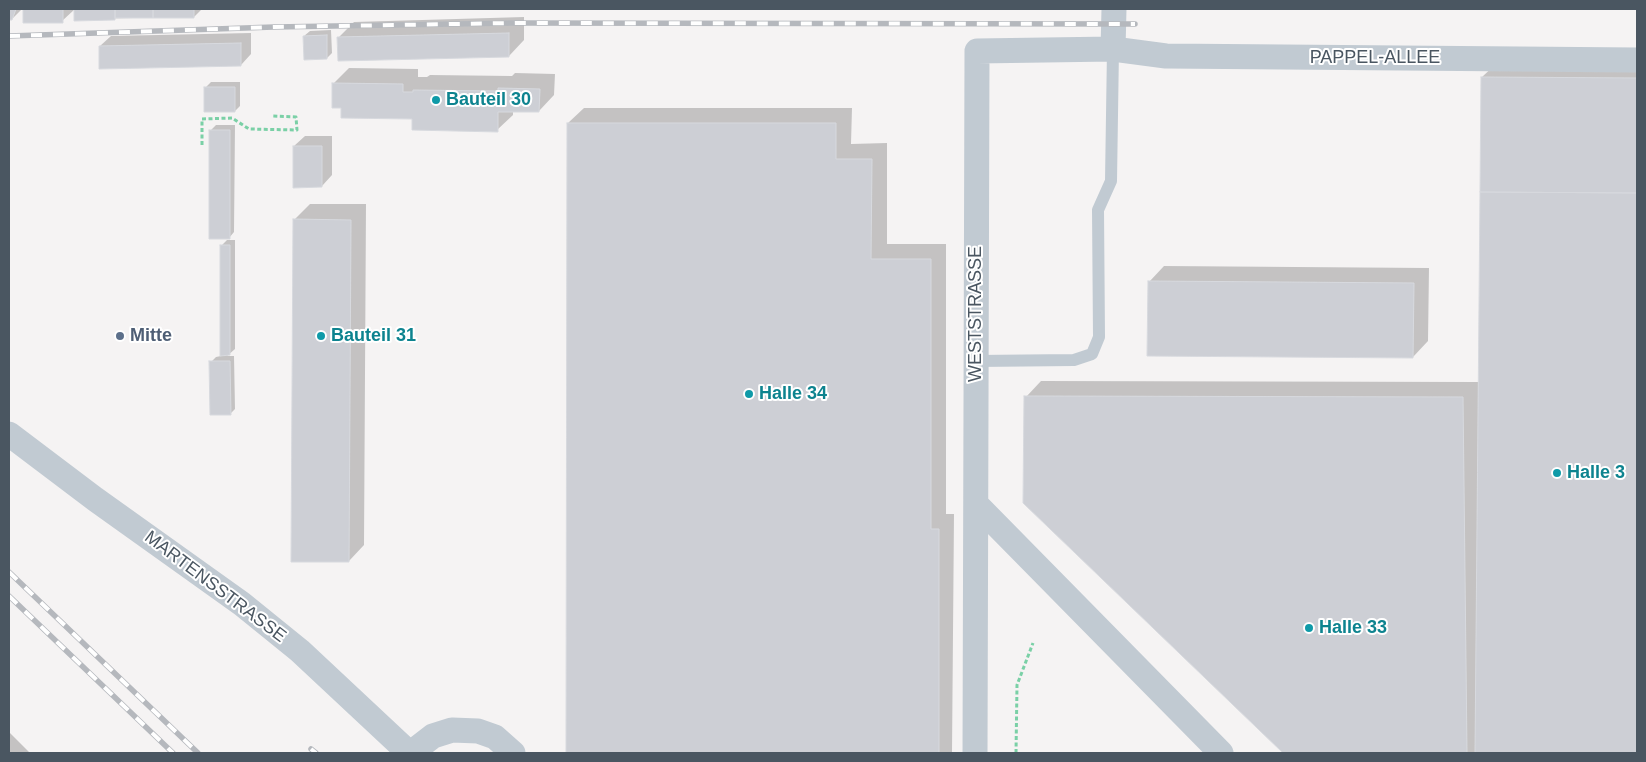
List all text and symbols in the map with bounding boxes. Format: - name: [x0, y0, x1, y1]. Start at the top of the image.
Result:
- street label: PAPPEL-ALLEE: [1310, 47, 1440, 69]
- place label: Bauteil 30: [446, 89, 531, 111]
- marker: Bauteil 30: [430, 94, 442, 106]
- street label: WESTSTRASSE: [965, 246, 987, 382]
- place label: Mitte: [130, 325, 172, 347]
- place label: Bauteil 31: [331, 325, 416, 347]
- marker: Mitte: [114, 330, 126, 342]
- marker: Bauteil 31: [315, 330, 327, 342]
- place label: Halle 34: [759, 383, 827, 405]
- marker: Halle 34: [743, 388, 755, 400]
- place label: Halle 3: [1567, 462, 1625, 484]
- marker: Halle 3: [1551, 467, 1563, 479]
- street label: MARTENSSTRASSE: [140, 527, 290, 647]
- place label: Halle 33: [1319, 617, 1387, 639]
- marker: Halle 33: [1303, 622, 1315, 634]

